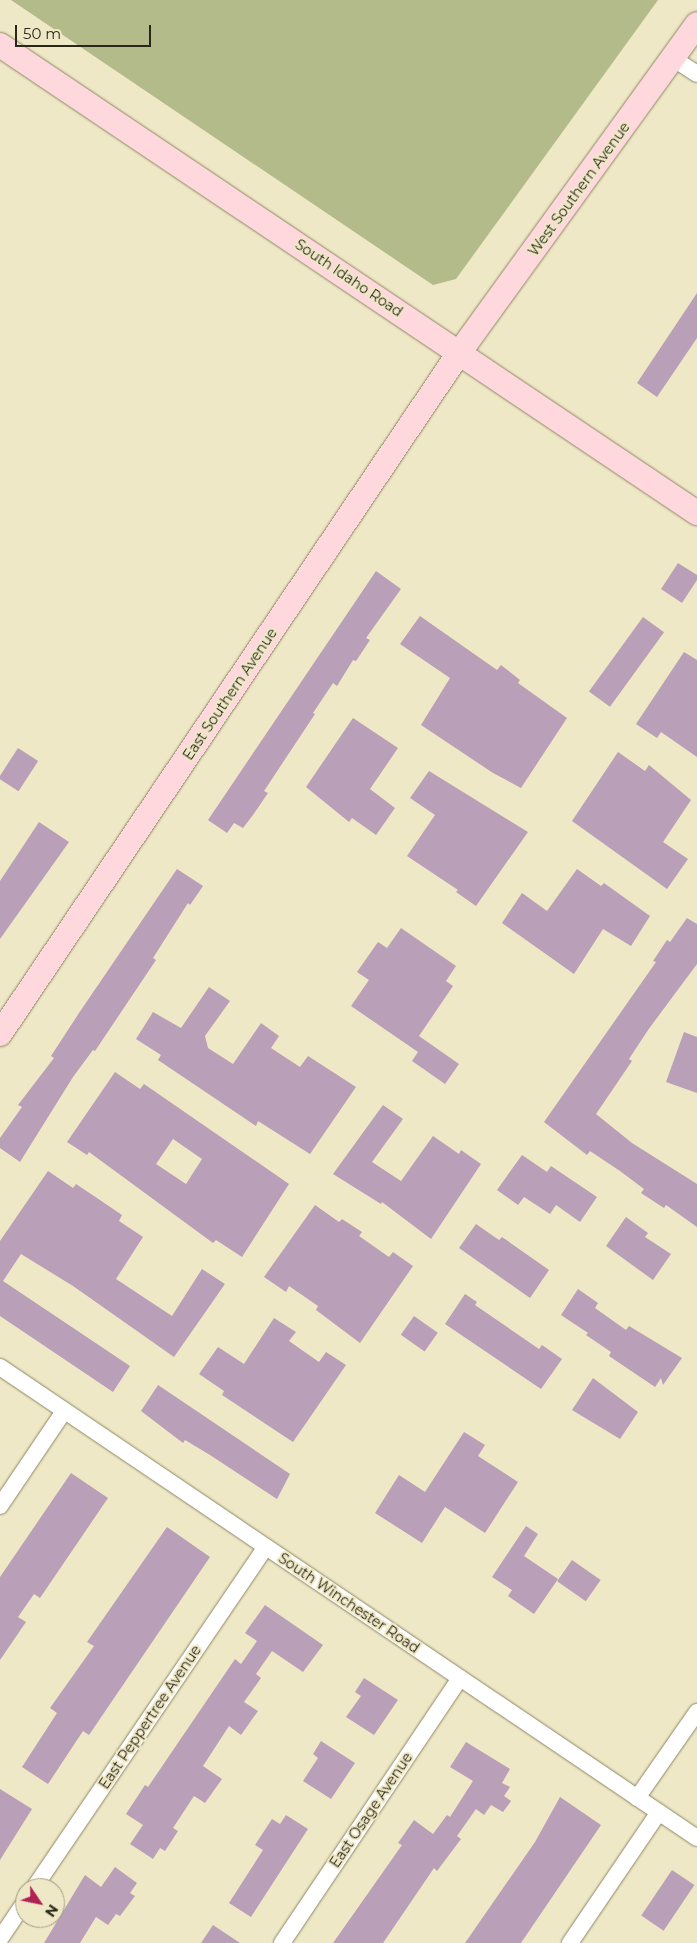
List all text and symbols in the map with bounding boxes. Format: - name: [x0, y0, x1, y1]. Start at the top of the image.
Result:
- scale bar: [18, 15, 154, 47]
- text: 50 m: [23, 24, 61, 43]
- street label: West Southern Avenue: [525, 119, 633, 259]
- street label: South Idaho Road: [292, 236, 406, 320]
- street label: East Southern Avenue: [180, 625, 280, 763]
- street label: South Winchester Road: [275, 1550, 423, 1656]
- street label: East Peppertree Avenue: [96, 1642, 204, 1792]
- street label: East Osage Avenue: [326, 1749, 416, 1871]
- north arrow: [15, 1878, 65, 1928]
- text: N: [41, 1901, 62, 1921]

